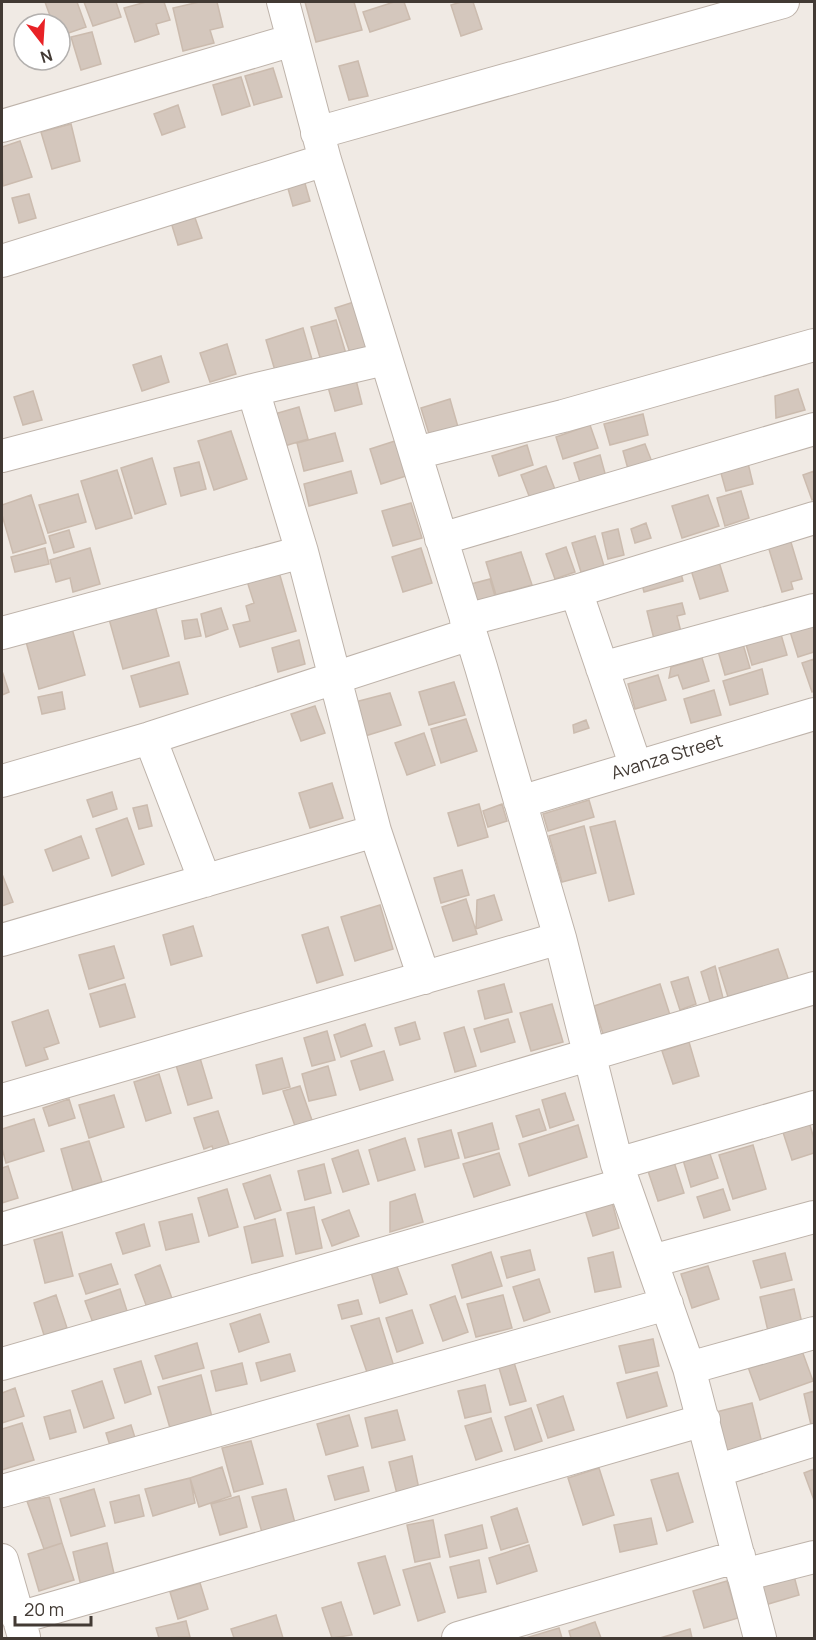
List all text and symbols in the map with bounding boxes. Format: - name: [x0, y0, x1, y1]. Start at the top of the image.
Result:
- north arrow: [12, 12, 72, 72]
- text: N: [38, 44, 55, 69]
- street label: Avanza Street: [608, 728, 725, 784]
- scale bar: [15, 1589, 92, 1627]
- text: 20 m: [24, 1597, 64, 1621]

